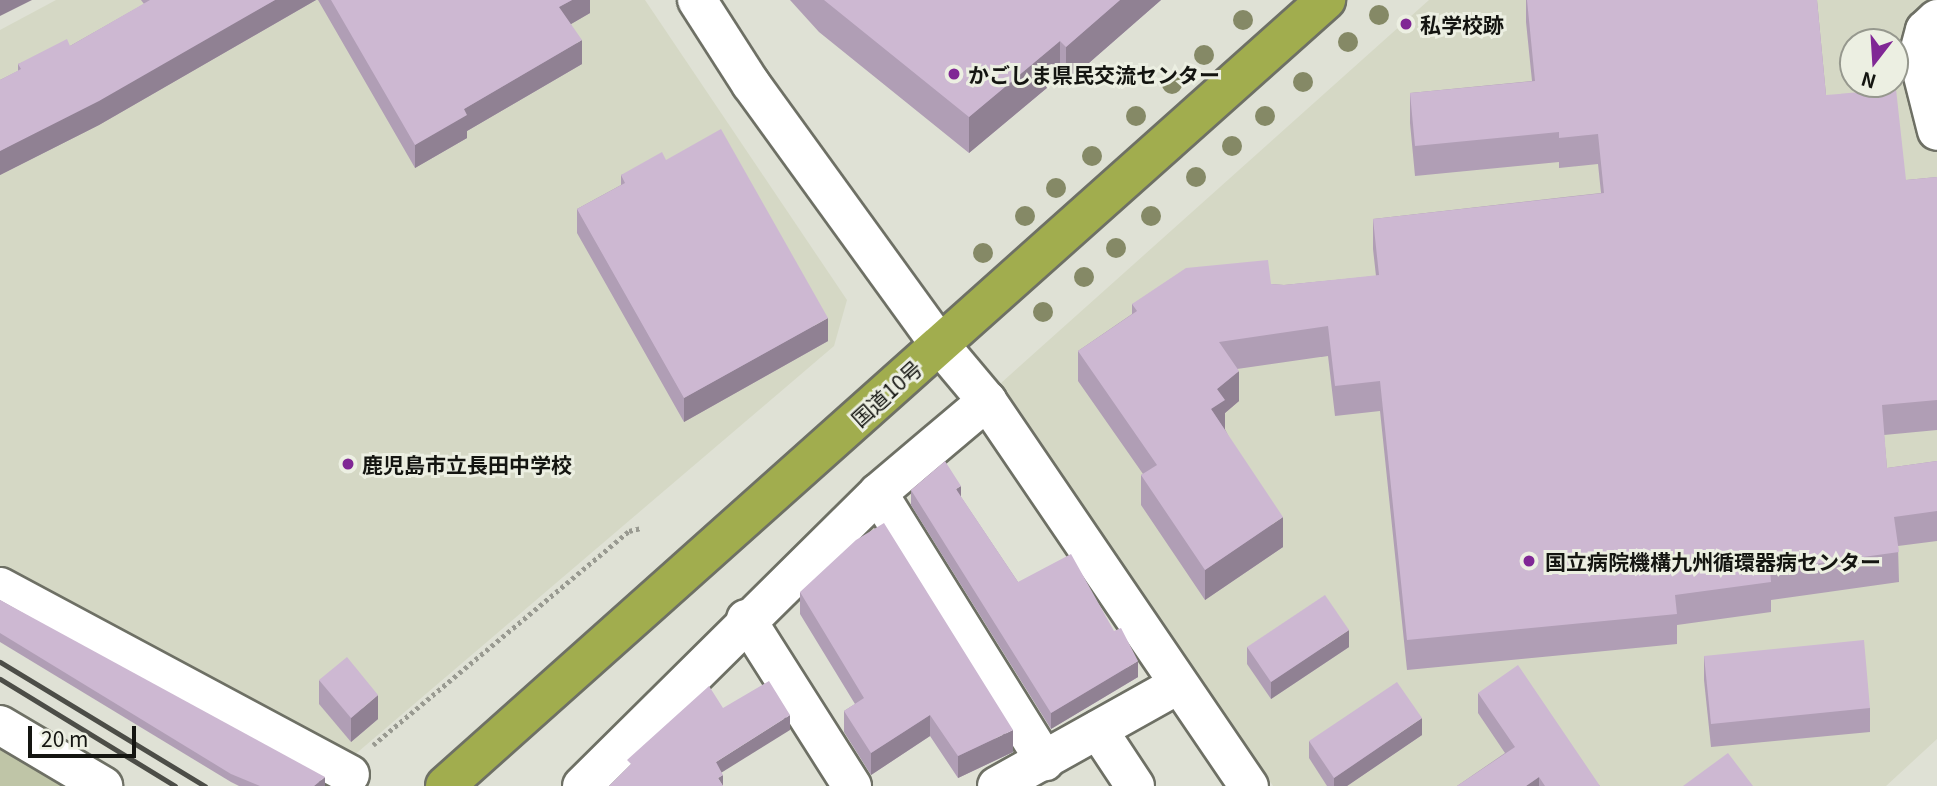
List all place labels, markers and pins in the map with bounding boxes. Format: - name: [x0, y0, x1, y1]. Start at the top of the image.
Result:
- place label: 私学校跡: [1420, 11, 1504, 37]
- marker: 私学校跡: [1398, 16, 1414, 32]
- place label: かごしま県民交流センター: [968, 61, 1220, 87]
- marker: かごしま県民交流センター: [946, 66, 962, 82]
- place label: 鹿児島市立長田中学校: [362, 451, 572, 477]
- marker: 鹿児島市立長田中学校: [340, 456, 356, 472]
- place label: 国立病院機構九州循環器病センター: [1545, 548, 1881, 574]
- marker: 国立病院機構九州循環器病センター: [1519, 551, 1539, 571]

